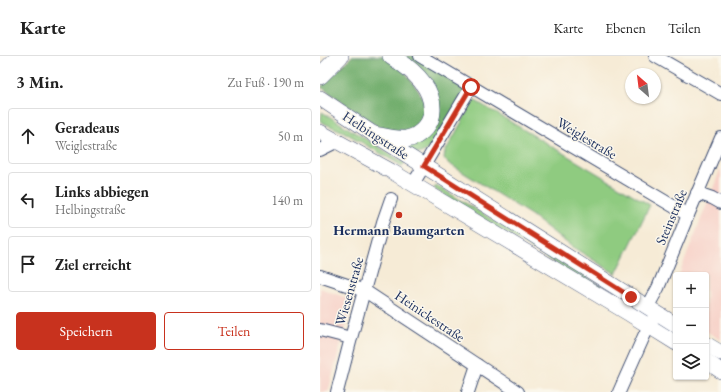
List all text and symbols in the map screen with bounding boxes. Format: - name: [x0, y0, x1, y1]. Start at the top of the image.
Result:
- text: Karte: [20, 15, 66, 40]
- text: Karte: [554, 19, 583, 37]
- text: Ebenen: [605, 19, 646, 37]
- text: Teilen: [668, 19, 701, 37]
- north arrow: [625, 68, 661, 104]
- text: 3 Min.: [16, 71, 63, 93]
- text: Zu Fuß · 190 m: [227, 74, 304, 91]
- route start: [462, 78, 480, 96]
- street label: Helbingstraße: [339, 107, 413, 164]
- street label: Weiglestraße: [554, 113, 621, 163]
- text: Geradeaus: [55, 118, 119, 137]
- icon: ahead: [17, 125, 39, 147]
- text: 50 m: [278, 128, 303, 145]
- text: Weiglestraße: [55, 137, 117, 154]
- text: Links abbiegen: [55, 182, 149, 201]
- street label: Steinstraße: [651, 186, 691, 248]
- icon: left: [17, 189, 39, 211]
- text: 140 m: [272, 192, 303, 209]
- text: Helbingstraße: [55, 201, 126, 218]
- marker: Hermann Baumgarten: [394, 210, 404, 220]
- place label: Hermann Baumgarten: [333, 221, 465, 239]
- icon: arrive: [17, 253, 39, 275]
- street label: Wiesenstraße: [331, 254, 368, 327]
- text: Ziel erreicht: [55, 255, 131, 274]
- map controls: [673, 272, 709, 380]
- button: +: [673, 272, 709, 308]
- street label: Heinickestraße: [392, 286, 469, 346]
- route end: [622, 288, 640, 306]
- button: −: [673, 308, 709, 344]
- button: Speichern: [16, 312, 156, 350]
- button: Teilen: [164, 312, 304, 350]
- button: layers: [673, 344, 709, 380]

